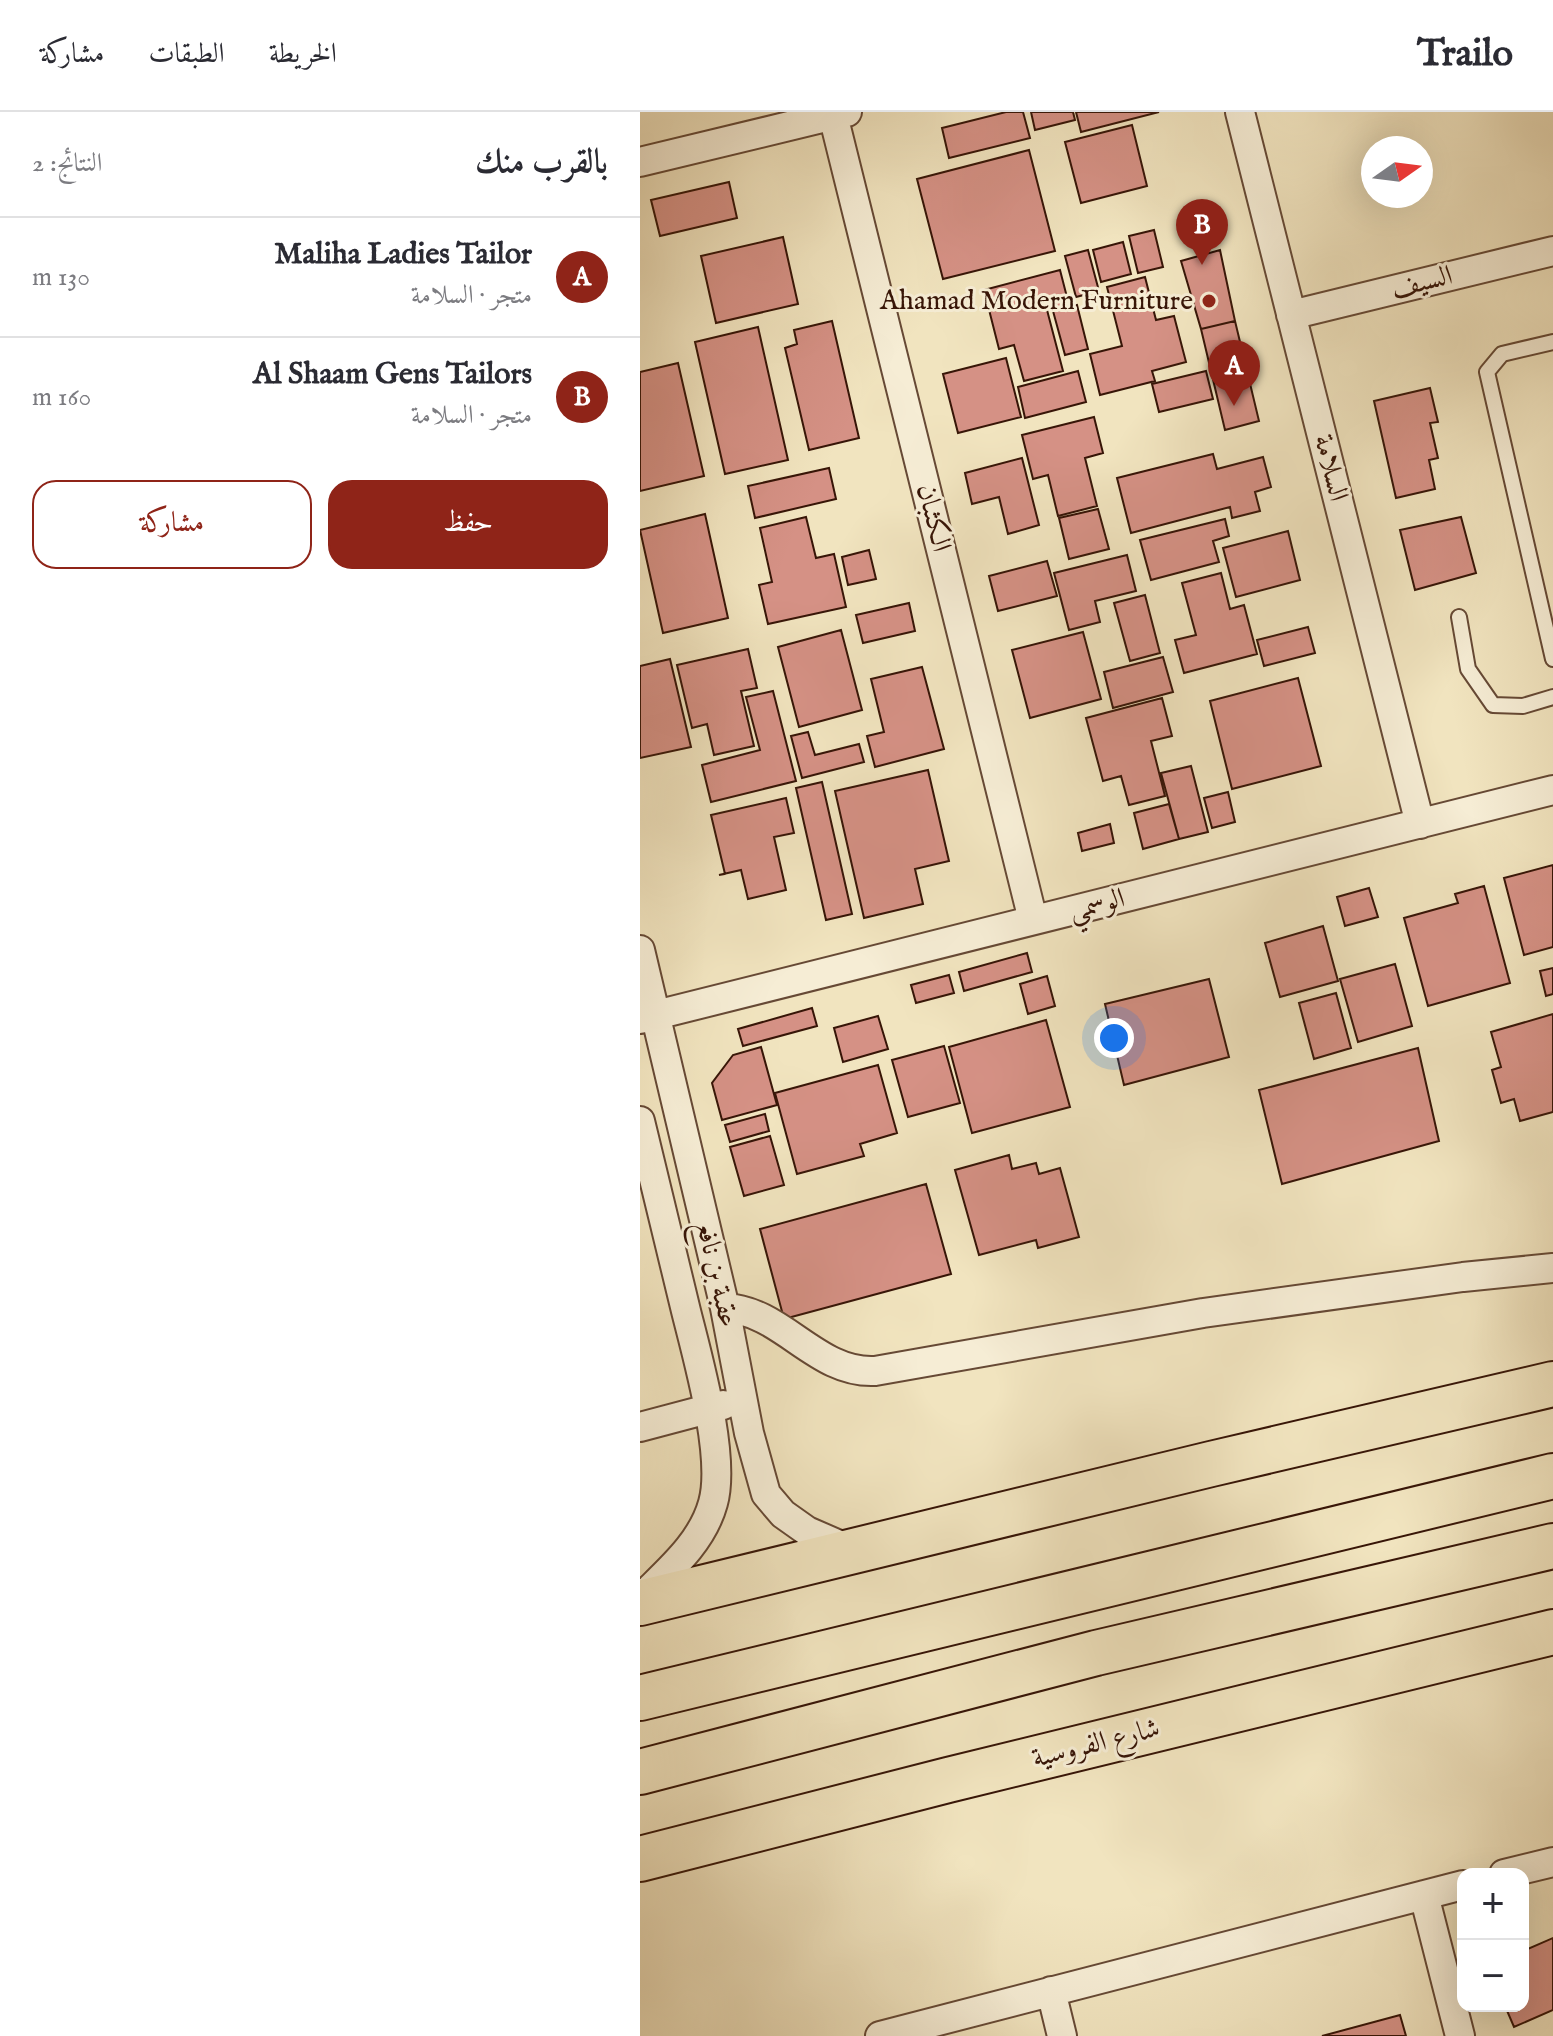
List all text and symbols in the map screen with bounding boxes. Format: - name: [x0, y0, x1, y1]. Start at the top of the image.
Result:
- text: Trailo: [1417, 31, 1513, 79]
- text: مشاركة: [40, 37, 104, 72]
- text: الطبقات: [148, 37, 225, 72]
- text: الخريطة: [269, 37, 337, 72]
- north arrow: [1361, 136, 1433, 208]
- text: بالقرب منك: [475, 141, 608, 184]
- text: النتائج: 2: [32, 147, 102, 180]
- pin: B: [1176, 199, 1228, 265]
- text: Maliha Ladies Tailor: [274, 236, 532, 274]
- street label: السيف: [1388, 259, 1456, 307]
- text: 130 m: [32, 261, 90, 294]
- text: A: [573, 261, 591, 294]
- text: متجر · السلامة: [411, 279, 532, 312]
- place label: Ahamad Modern Furniture: [879, 284, 1193, 319]
- marker: Ahamad Modern Furniture: [1200, 292, 1218, 310]
- pin: A: [1208, 340, 1260, 406]
- text: Al Shaam Gens Tailors: [253, 356, 532, 394]
- text: 160 m: [32, 381, 91, 414]
- text: B: [573, 381, 591, 414]
- text: متجر · السلامة: [411, 399, 532, 432]
- street label: السلامة: [1305, 431, 1355, 505]
- button: مشاركة: [32, 480, 312, 569]
- button: حفظ: [328, 480, 608, 569]
- street label: الكثبان: [908, 480, 958, 556]
- street label: الوسمي: [1065, 881, 1130, 936]
- your location: [1094, 1018, 1134, 1058]
- street label: عقبة بن نافع: [681, 1217, 745, 1332]
- street label: شارع الفروسية: [1028, 1711, 1164, 1781]
- map controls: [1457, 1868, 1529, 2012]
- button: +: [1457, 1868, 1529, 1940]
- button: −: [1457, 1940, 1529, 2012]

